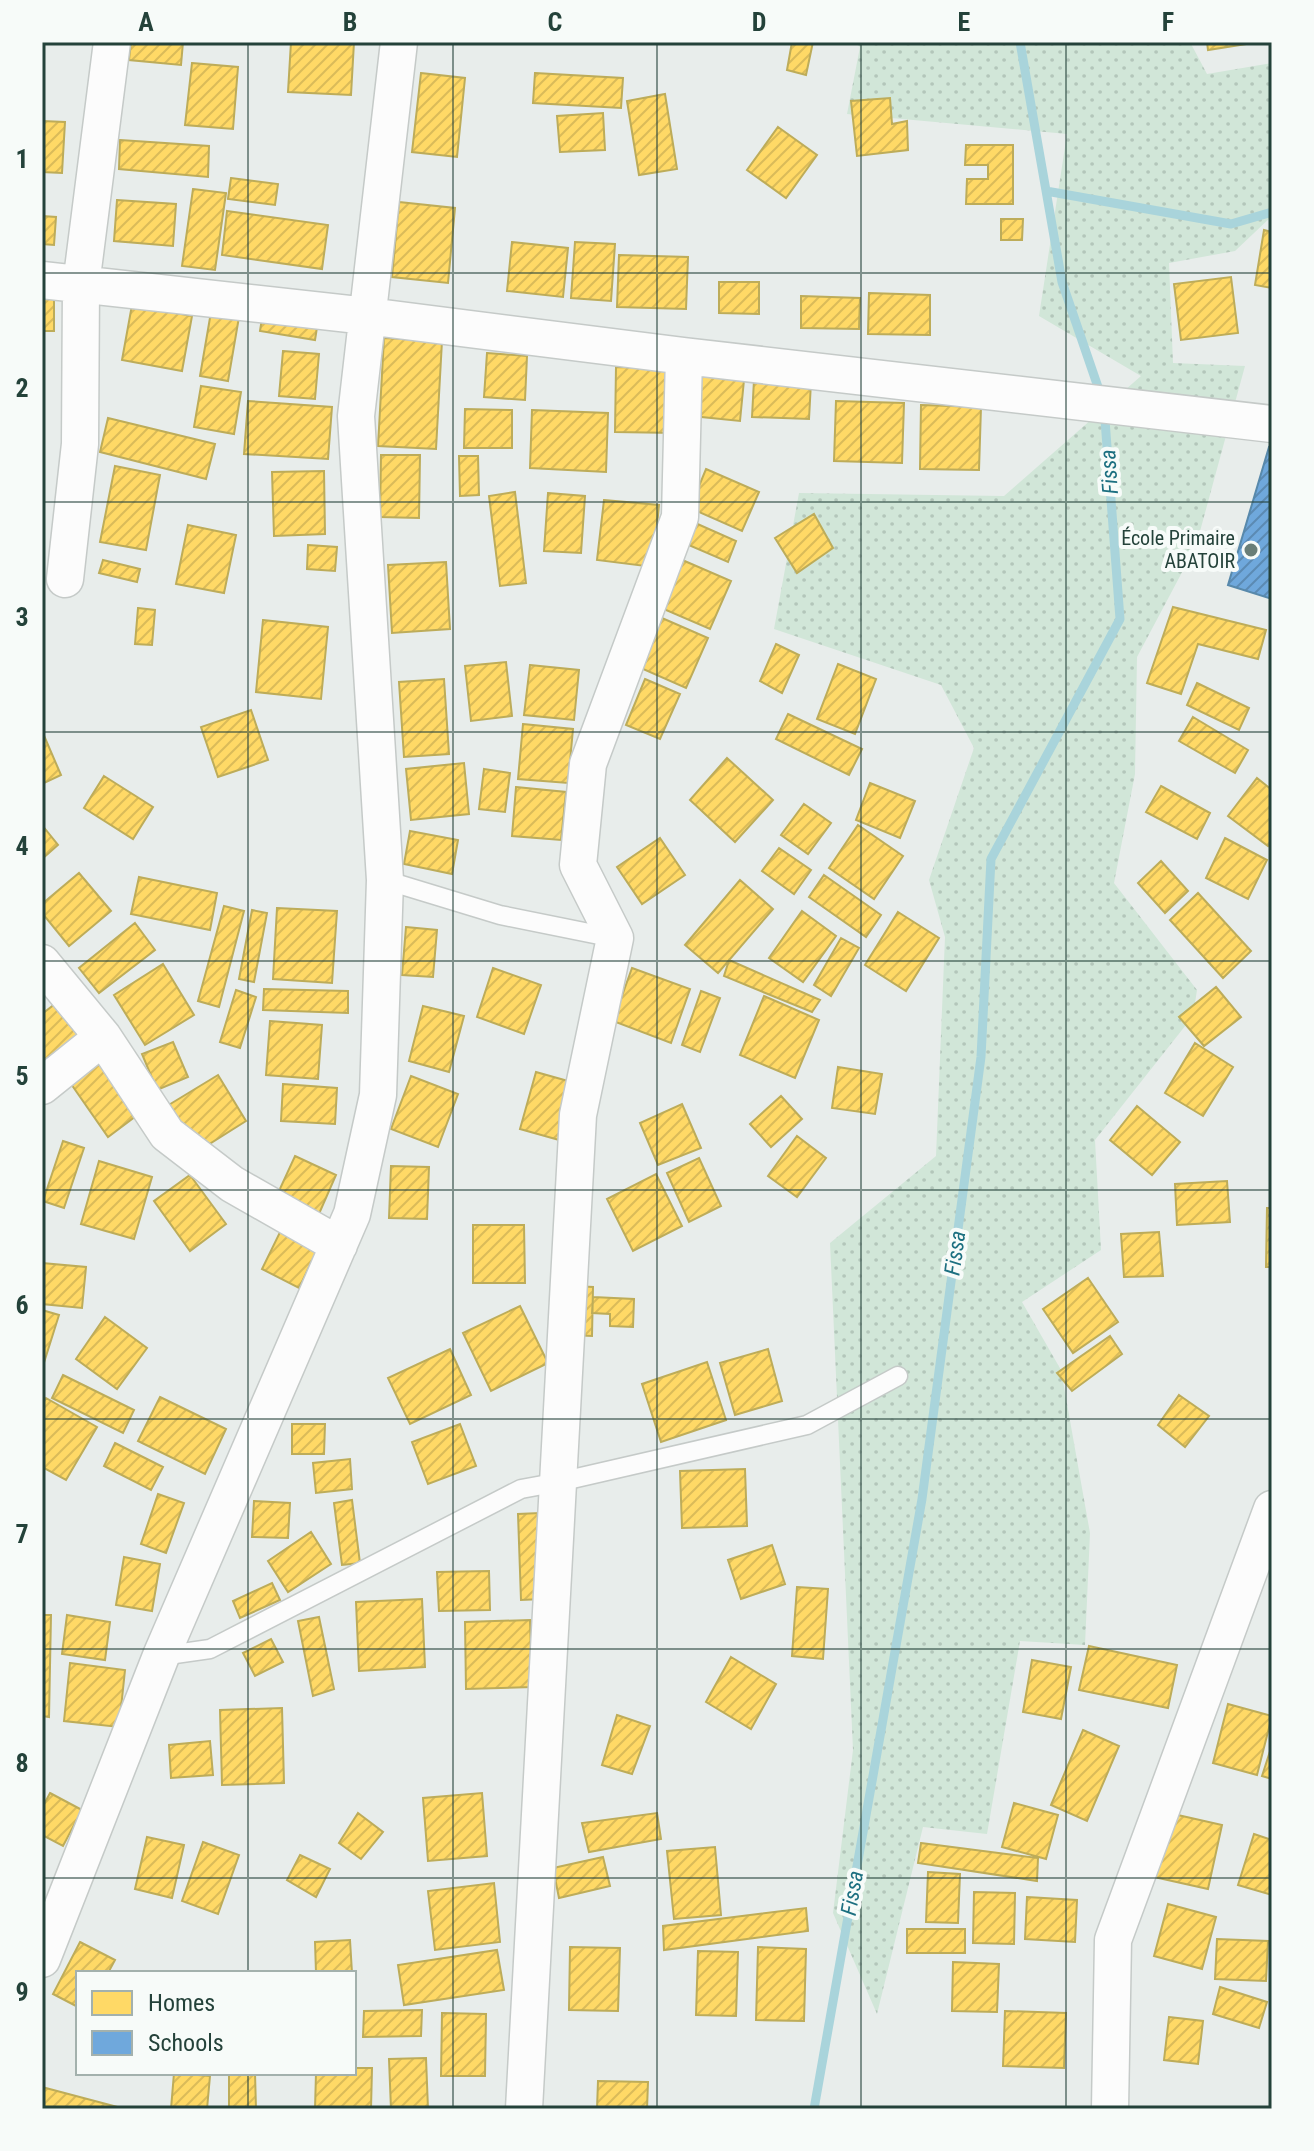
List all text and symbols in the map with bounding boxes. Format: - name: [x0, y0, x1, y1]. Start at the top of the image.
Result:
- text: A: [138, 7, 154, 37]
- text: B: [343, 7, 357, 37]
- text: C: [548, 7, 563, 37]
- text: D: [752, 7, 766, 37]
- text: E: [958, 7, 971, 37]
- text: F: [1162, 7, 1174, 37]
- text: 1: [15, 144, 29, 174]
- text: 2: [15, 373, 29, 403]
- water label: Fissa: [1095, 449, 1123, 495]
- place label: École Primaire ABATOIR: [1121, 526, 1235, 573]
- marker: École Primaire ABATOIR: [1242, 541, 1260, 559]
- text: 3: [15, 602, 29, 632]
- text: 4: [15, 831, 29, 861]
- text: 5: [15, 1061, 29, 1091]
- water label: Fissa: [940, 1229, 970, 1277]
- text: 6: [15, 1290, 29, 1320]
- text: 7: [15, 1519, 29, 1549]
- text: 8: [15, 1748, 29, 1778]
- water label: Fissa: [836, 1869, 868, 1917]
- legend: [76, 1971, 356, 2075]
- text: 9: [15, 1977, 29, 2007]
- text: Homes: [148, 1989, 215, 2017]
- text: Schools: [148, 2029, 224, 2057]

